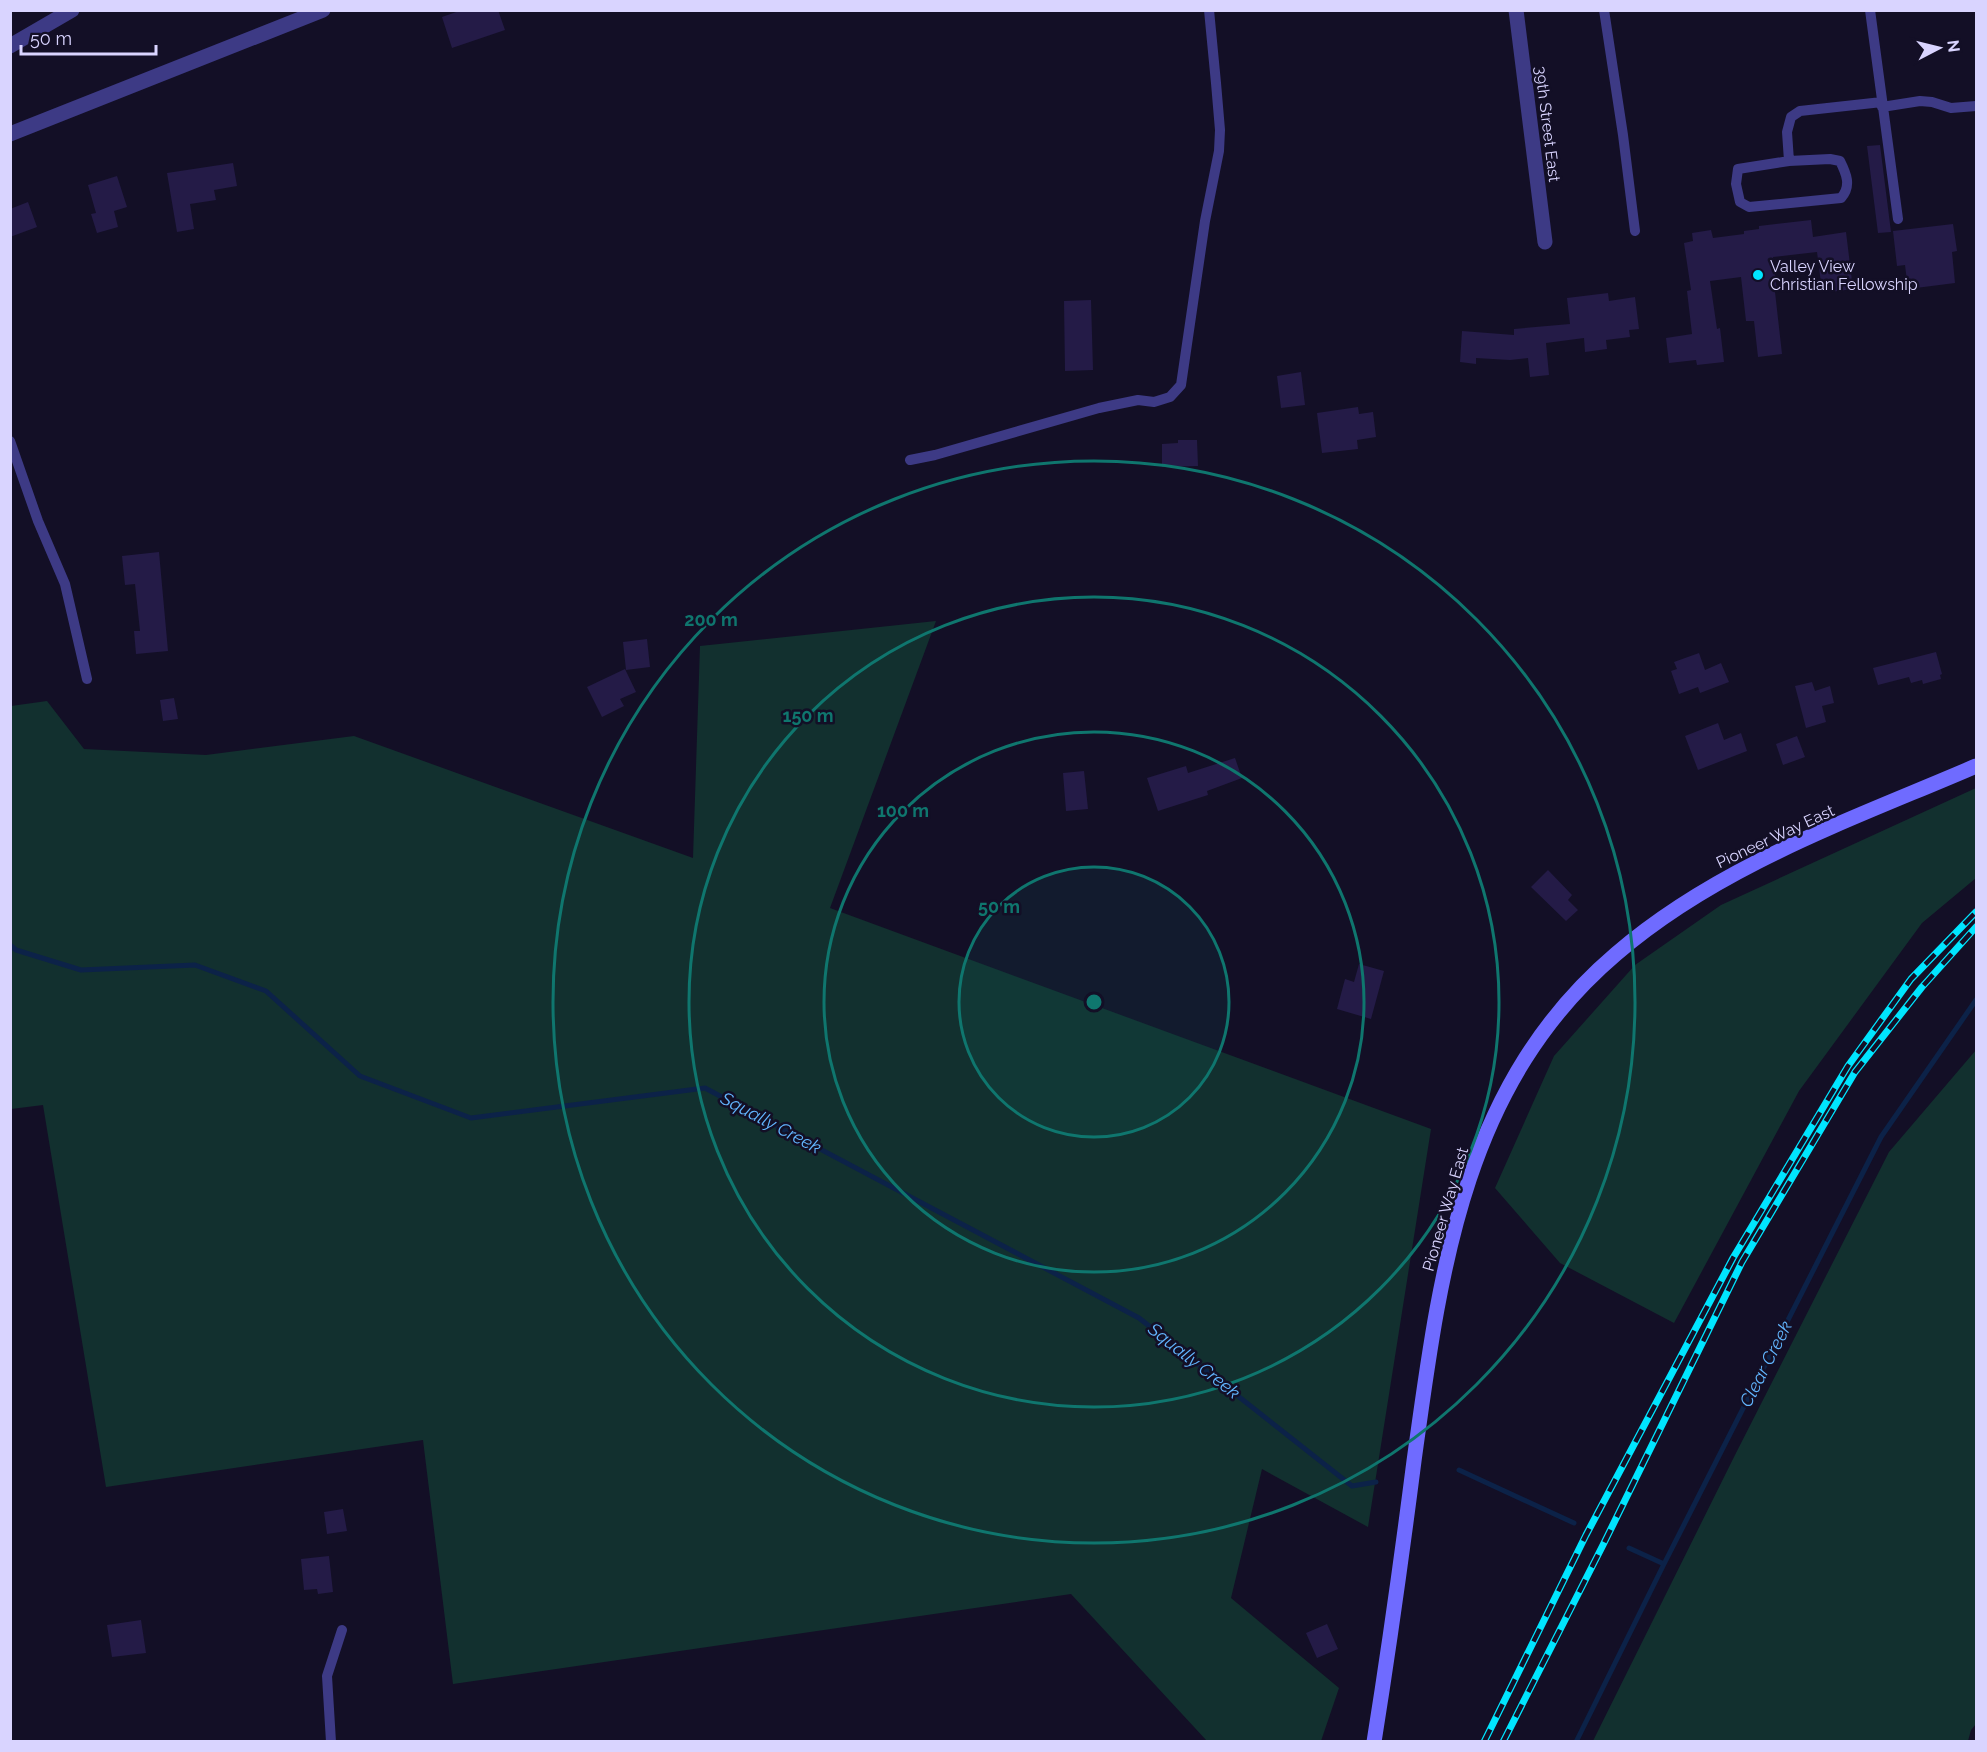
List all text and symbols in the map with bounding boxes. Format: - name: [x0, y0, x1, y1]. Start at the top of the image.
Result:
- scale bar: [21, 18, 156, 56]
- north arrow: [1909, 18, 1969, 78]
- text: 50 m: [30, 28, 72, 49]
- text: N: [1943, 39, 1964, 53]
- street label: 39th Street East: [1531, 65, 1564, 184]
- place label: Valley View Christian Fellowship: [1770, 257, 1918, 294]
- marker: Valley View Christian Fellowship: [1751, 268, 1765, 282]
- text: 200 m: [684, 609, 738, 630]
- text: 150 m: [783, 705, 834, 726]
- text: 100 m: [877, 800, 929, 821]
- street label: Pioneer Way East: [1713, 801, 1838, 872]
- text: 50 m: [978, 896, 1020, 917]
- centre of rings: [1084, 992, 1104, 1012]
- water label: Squally Creek: [717, 1087, 825, 1158]
- street label: Pioneer Way East: [1419, 1144, 1472, 1273]
- water label: Clear Creek: [1735, 1317, 1796, 1410]
- water label: Squally Creek: [1143, 1318, 1245, 1403]

